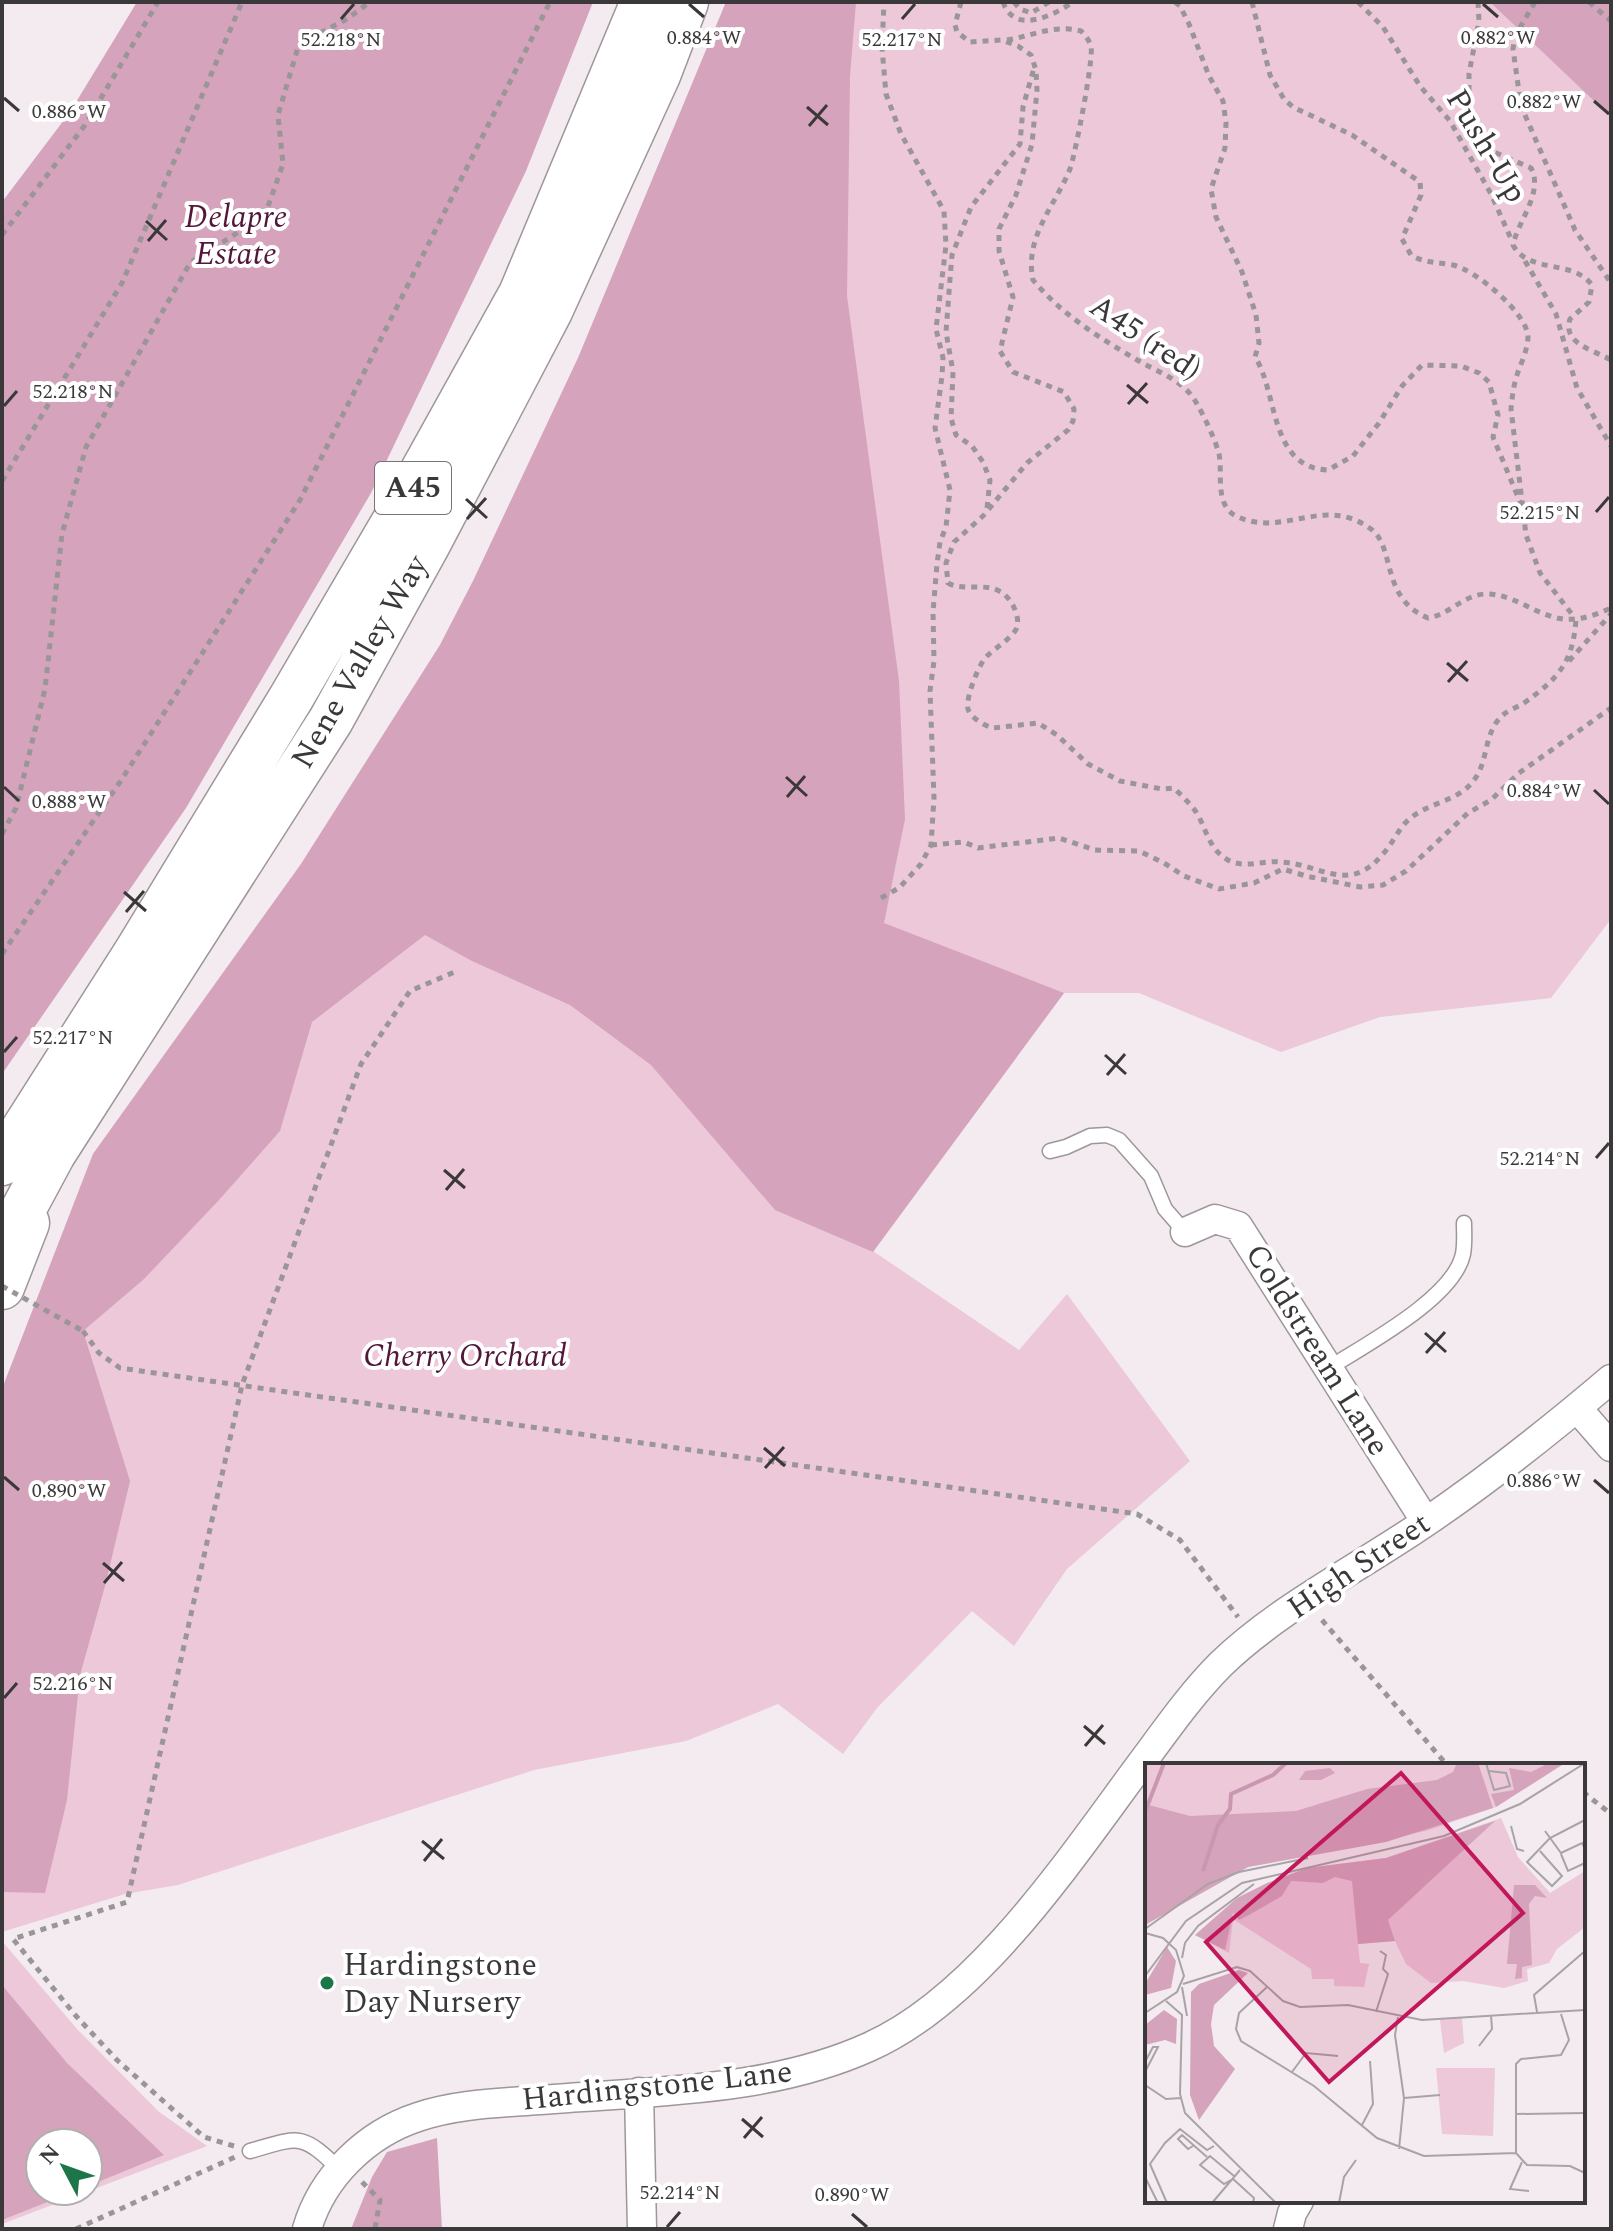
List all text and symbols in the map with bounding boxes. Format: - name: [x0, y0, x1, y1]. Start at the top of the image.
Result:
- text: 0.884°W: [667, 23, 742, 53]
- text: 0.882°W: [1461, 23, 1536, 53]
- text: 52.218°N: [301, 25, 381, 55]
- text: 52.217°N: [862, 25, 942, 55]
- street label: Push-Up: [1433, 79, 1539, 213]
- text: 0.882°W: [1507, 87, 1582, 117]
- text: 0.886°W: [32, 97, 107, 127]
- park label: Delapre Estate: [185, 193, 287, 279]
- street label: A45 (red): [1079, 282, 1211, 394]
- text: 52.218°N: [33, 377, 113, 407]
- road number: A45: [375, 462, 451, 514]
- text: 52.215°N: [1500, 498, 1580, 528]
- street label: Nene Valley Way: [279, 544, 442, 778]
- text: 0.884°W: [1507, 776, 1582, 806]
- text: 0.888°W: [32, 787, 107, 817]
- text: 52.217°N: [33, 1023, 113, 1053]
- text: 52.214°N: [1500, 1144, 1580, 1174]
- street label: Coldstream Lane: [1232, 1234, 1402, 1466]
- park label: Cherry Orchard: [363, 1332, 567, 1381]
- text: 0.886°W: [1507, 1466, 1582, 1496]
- text: 0.890°W: [32, 1476, 107, 1506]
- street label: High Street: [1277, 1500, 1441, 1632]
- text: 52.216°N: [33, 1669, 113, 1699]
- inset map: [1145, 1763, 1585, 2203]
- place label: Hardingstone Day Nursery: [343, 1941, 537, 2027]
- marker: Hardingstone Day Nursery: [318, 1974, 336, 1992]
- street label: Hardingstone Lane: [519, 2047, 795, 2125]
- north arrow: [24, 2127, 104, 2207]
- text: N: [32, 2137, 68, 2172]
- text: 52.214°N: [640, 2178, 720, 2208]
- text: 0.890°W: [815, 2180, 890, 2210]

